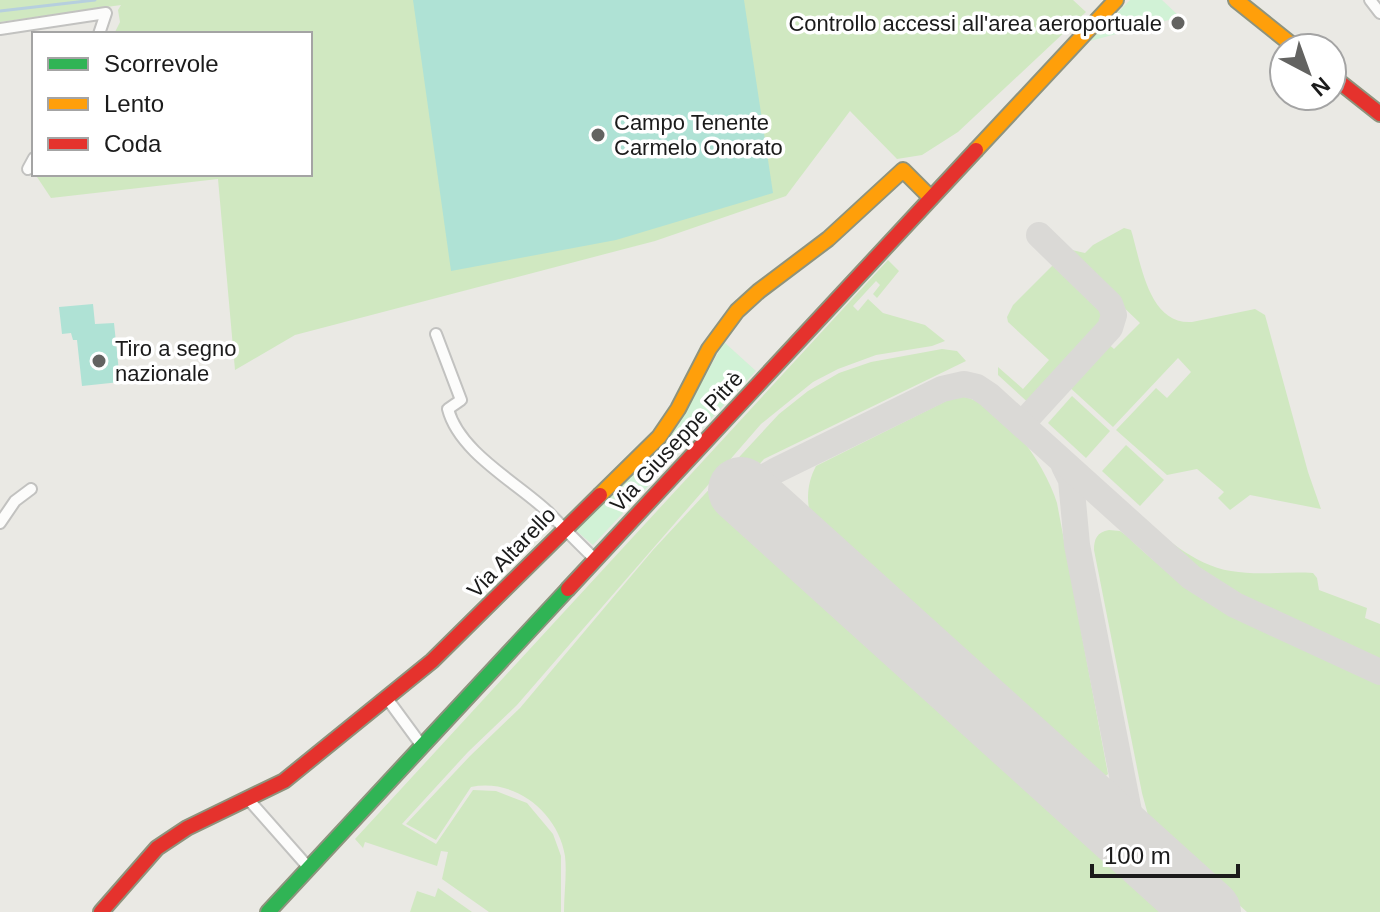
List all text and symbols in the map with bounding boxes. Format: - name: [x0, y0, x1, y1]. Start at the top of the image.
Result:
- place label: Controllo accessi all'area aeroportuale: [788, 11, 1162, 36]
- marker: Controllo accessi all'area aeroportuale: [1169, 14, 1187, 32]
- legend: [32, 32, 312, 176]
- north arrow: [1268, 32, 1348, 112]
- text: Scorrevole: [104, 50, 219, 77]
- text: N: [1307, 72, 1335, 101]
- text: Lento: [104, 90, 164, 117]
- place label: Campo Tenente Carmelo Onorato: [614, 110, 783, 160]
- marker: Campo Tenente Carmelo Onorato: [589, 126, 607, 144]
- text: Coda: [104, 130, 162, 157]
- place label: Tiro a segno nazionale: [115, 336, 236, 386]
- marker: Tiro a segno nazionale: [90, 352, 108, 370]
- street label: Via Giuseppe Pitrè: [605, 366, 748, 517]
- street label: Via Altarello: [462, 502, 561, 603]
- scale bar: [1092, 828, 1238, 878]
- text: 100 m: [1104, 842, 1171, 869]

